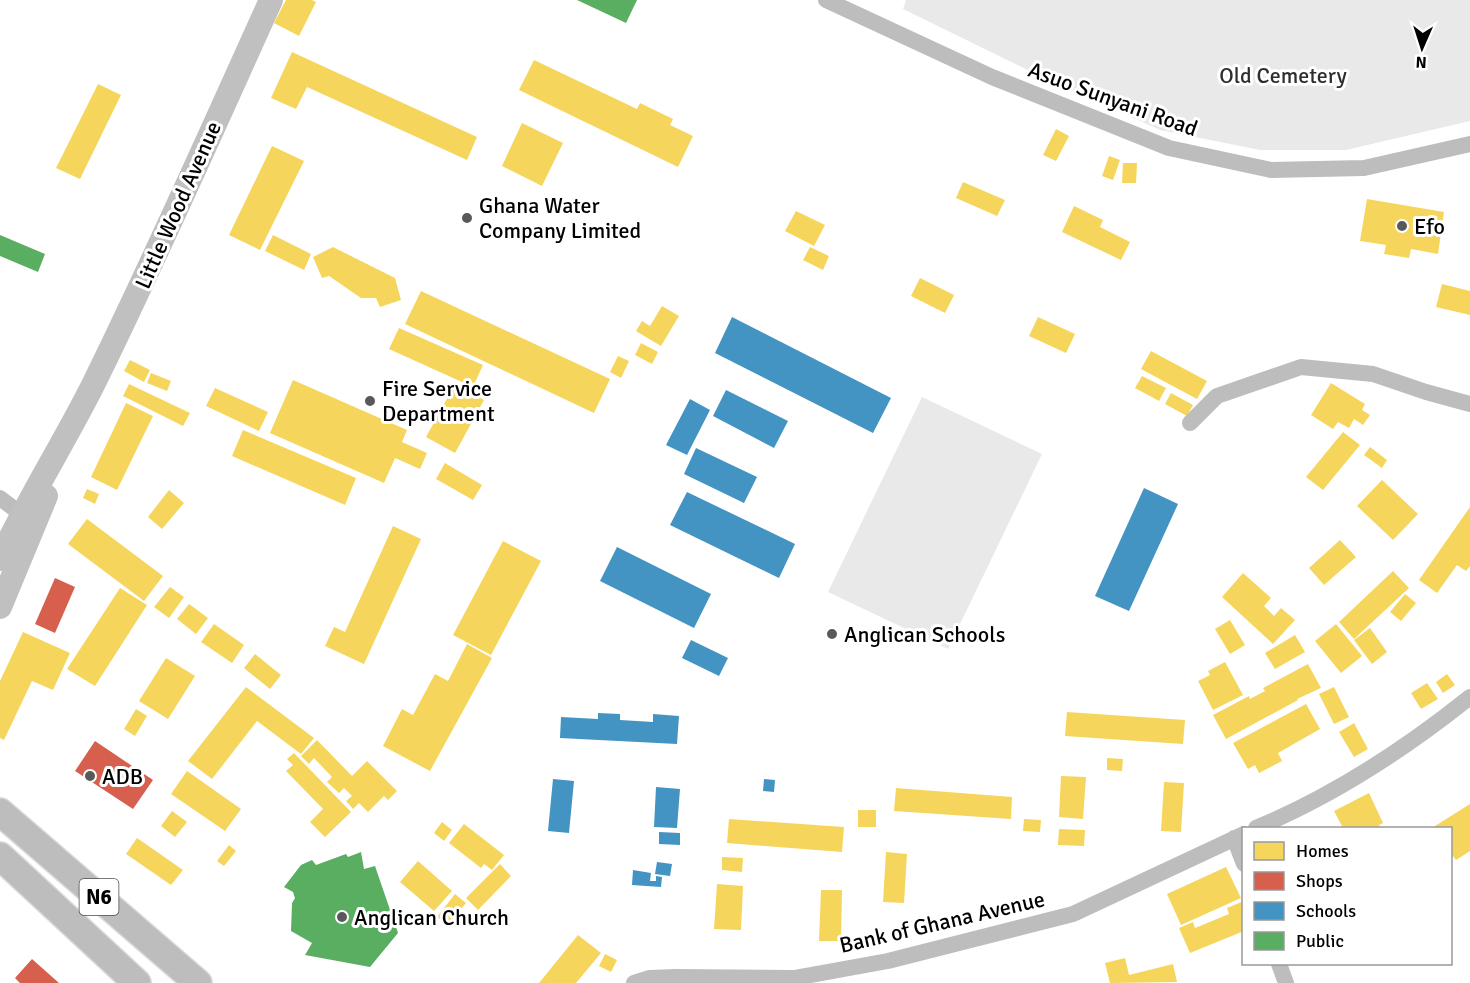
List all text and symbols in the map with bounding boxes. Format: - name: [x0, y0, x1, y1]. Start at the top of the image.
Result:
- north arrow: [1392, 18, 1452, 78]
- text: N: [1415, 52, 1427, 72]
- street label: Asuo Sunyani Road: [1025, 56, 1201, 142]
- park label: Old Cemetery: [1219, 62, 1347, 89]
- street label: Little Wood Avenue: [129, 117, 227, 293]
- place label: Ghana Water Company Limited: [479, 192, 641, 244]
- marker: Ghana Water Company Limited: [460, 211, 474, 225]
- place label: Efo: [1414, 213, 1445, 240]
- marker: Efo: [1395, 219, 1409, 233]
- place label: Fire Service Department: [382, 375, 495, 427]
- marker: Fire Service Department: [363, 394, 377, 408]
- place label: Anglican Schools: [844, 621, 1005, 648]
- marker: Anglican Schools: [825, 627, 839, 641]
- place label: ADB: [102, 763, 143, 790]
- marker: ADB: [83, 769, 97, 783]
- legend: [1242, 827, 1452, 965]
- text: Homes: [1296, 840, 1349, 862]
- text: Shops: [1296, 870, 1343, 892]
- road number: N6: [80, 879, 118, 915]
- street label: Bank of Ghana Avenue: [837, 885, 1047, 959]
- text: Schools: [1296, 900, 1356, 922]
- place label: Anglican Church: [354, 904, 509, 931]
- marker: Anglican Church: [335, 910, 349, 924]
- text: Public: [1296, 930, 1344, 952]

